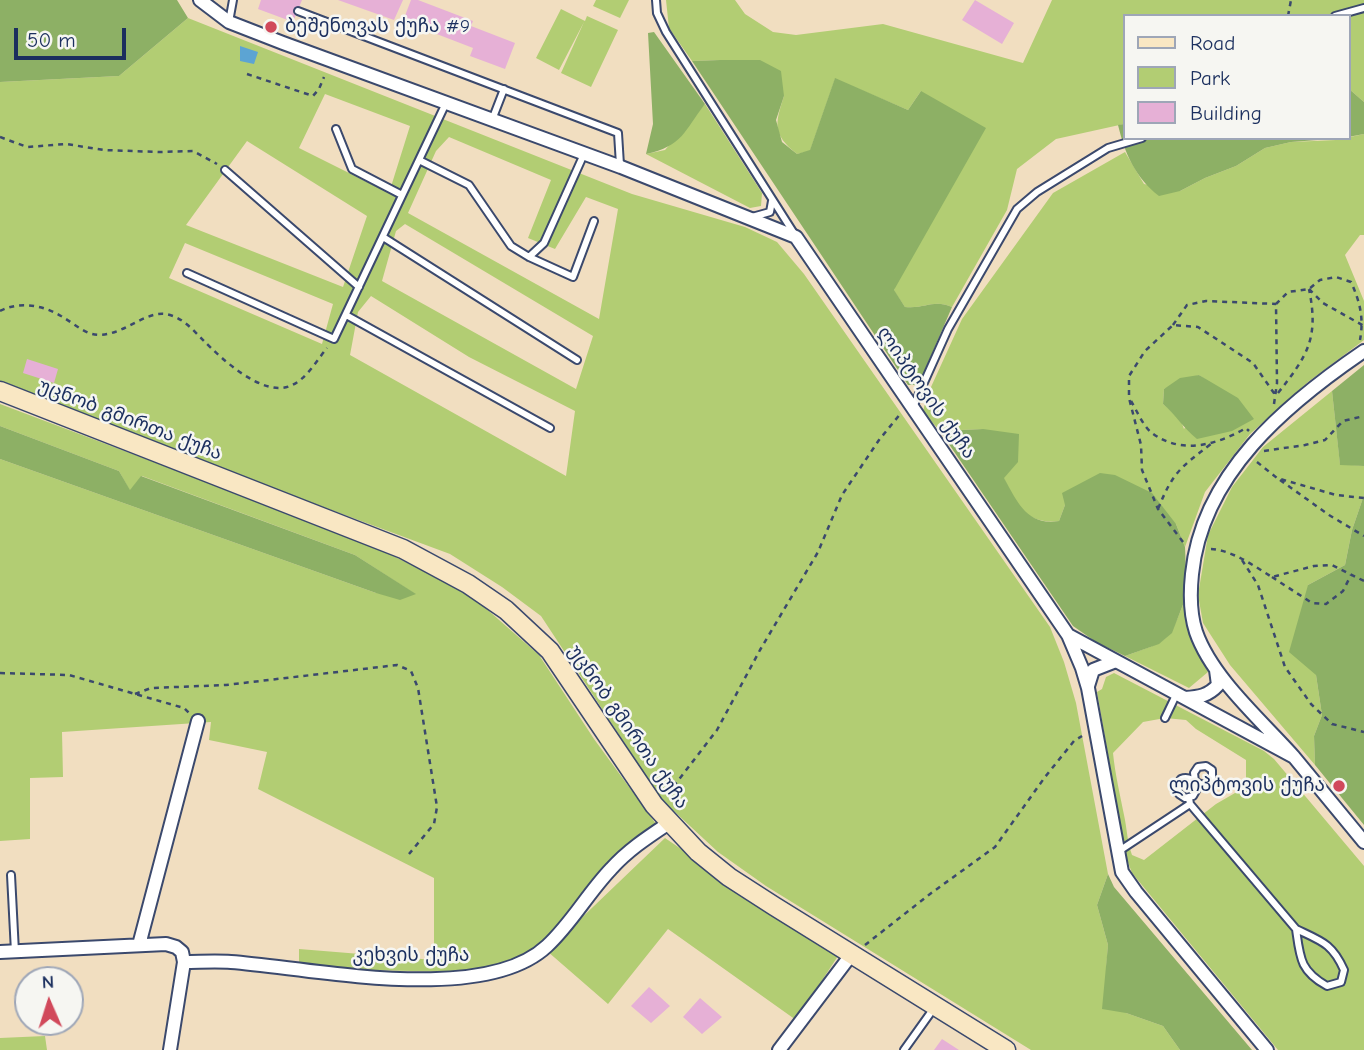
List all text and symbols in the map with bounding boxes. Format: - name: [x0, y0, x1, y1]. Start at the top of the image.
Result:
- scale bar: [18, 14, 130, 58]
- legend: [1122, 14, 1350, 140]
- place label: ბეშენოვას ქუჩა #9: [285, 16, 470, 38]
- marker: ბეშენოვას ქუჩა #9: [263, 19, 279, 35]
- text: 50 m: [27, 28, 76, 52]
- text: Road: [1190, 31, 1235, 55]
- text: Park: [1190, 66, 1230, 90]
- text: Building: [1190, 101, 1262, 125]
- street label: ლიპტოვის ქუჩა: [872, 322, 980, 464]
- street label: უცნობ გმირთა ქუჩა: [35, 374, 225, 466]
- street label: უცნობ გმირთა ქუჩა: [563, 641, 693, 813]
- place label: ლიპტოვის ქუჩა: [1169, 775, 1325, 797]
- marker: ლიპტოვის ქუჩა: [1331, 778, 1347, 794]
- street label: კეხვის ქუჩა: [352, 945, 470, 967]
- north arrow: [14, 966, 84, 1036]
- text: N: [41, 971, 55, 993]

